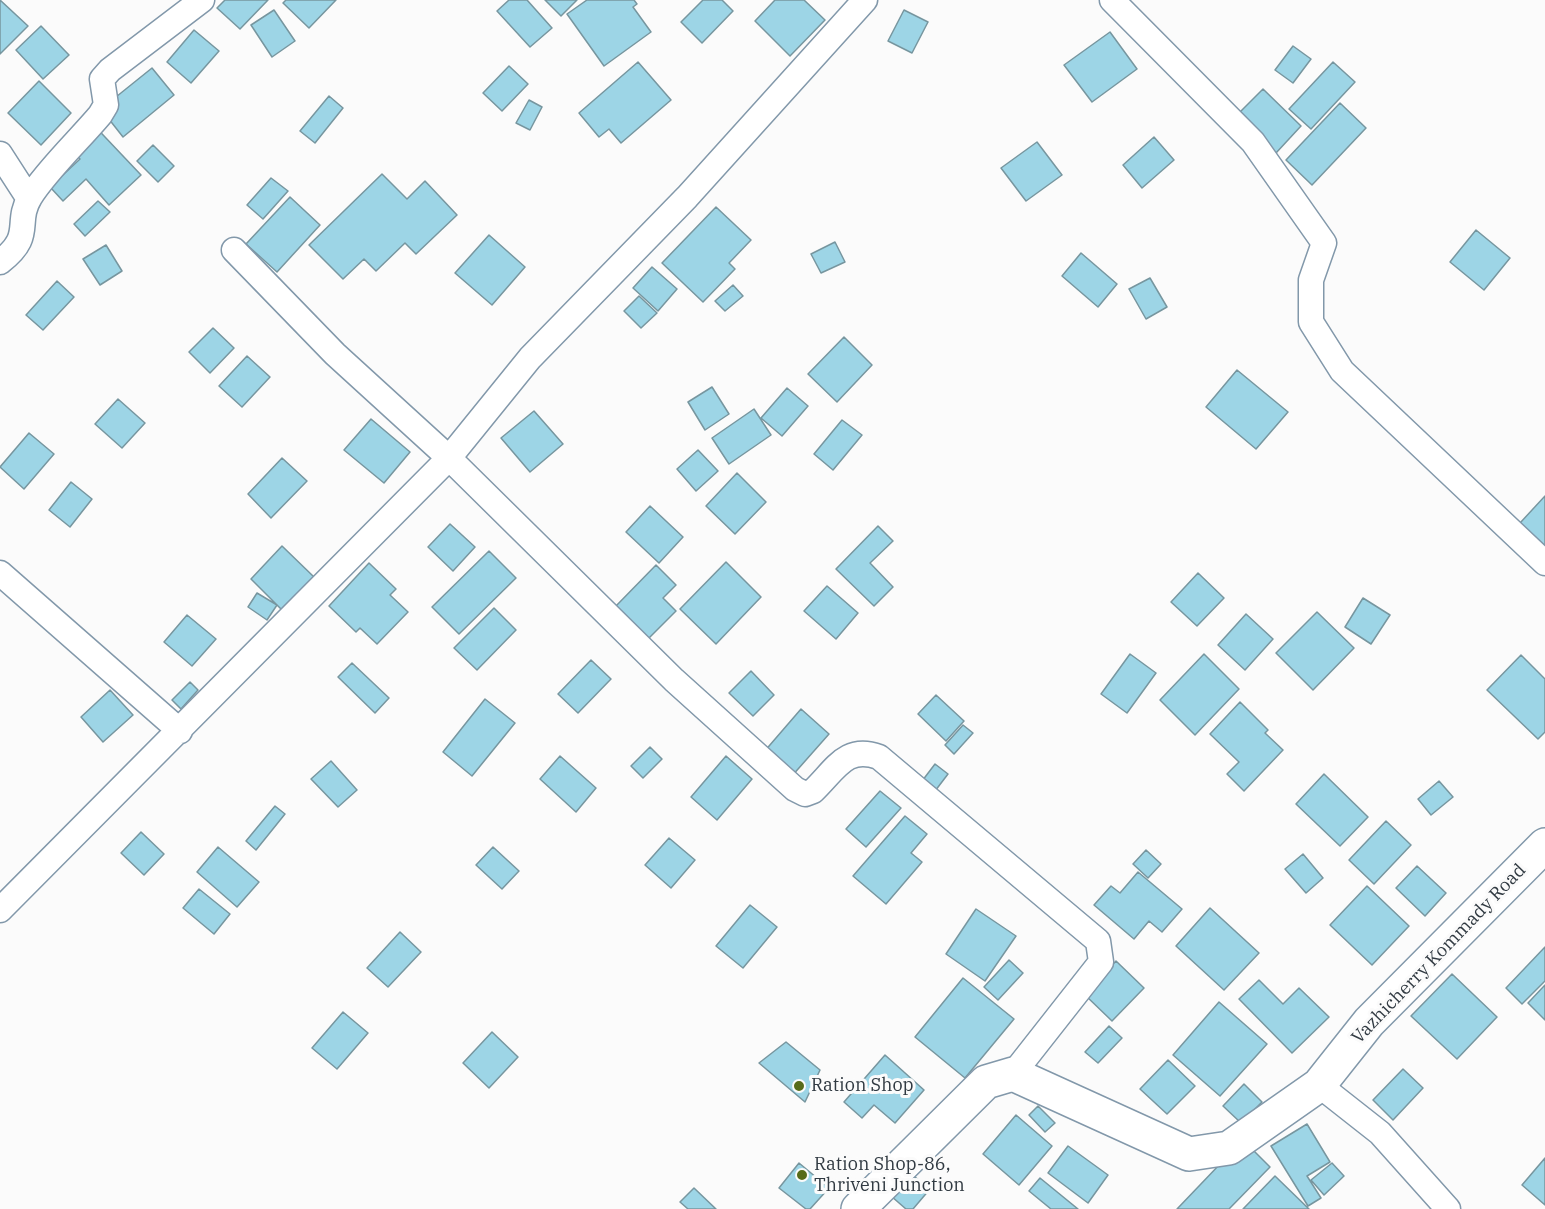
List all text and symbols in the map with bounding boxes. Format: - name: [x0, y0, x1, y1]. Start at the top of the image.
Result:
- street label: Vazhicherry Kommady Road: [1347, 860, 1531, 1048]
- place label: Ration Shop: [811, 1075, 914, 1097]
- marker: Ration Shop: [792, 1079, 806, 1093]
- place label: Ration Shop-86, Thriveni Junction: [814, 1154, 965, 1196]
- marker: Ration Shop-86, Thriveni Junction: [795, 1168, 809, 1182]

